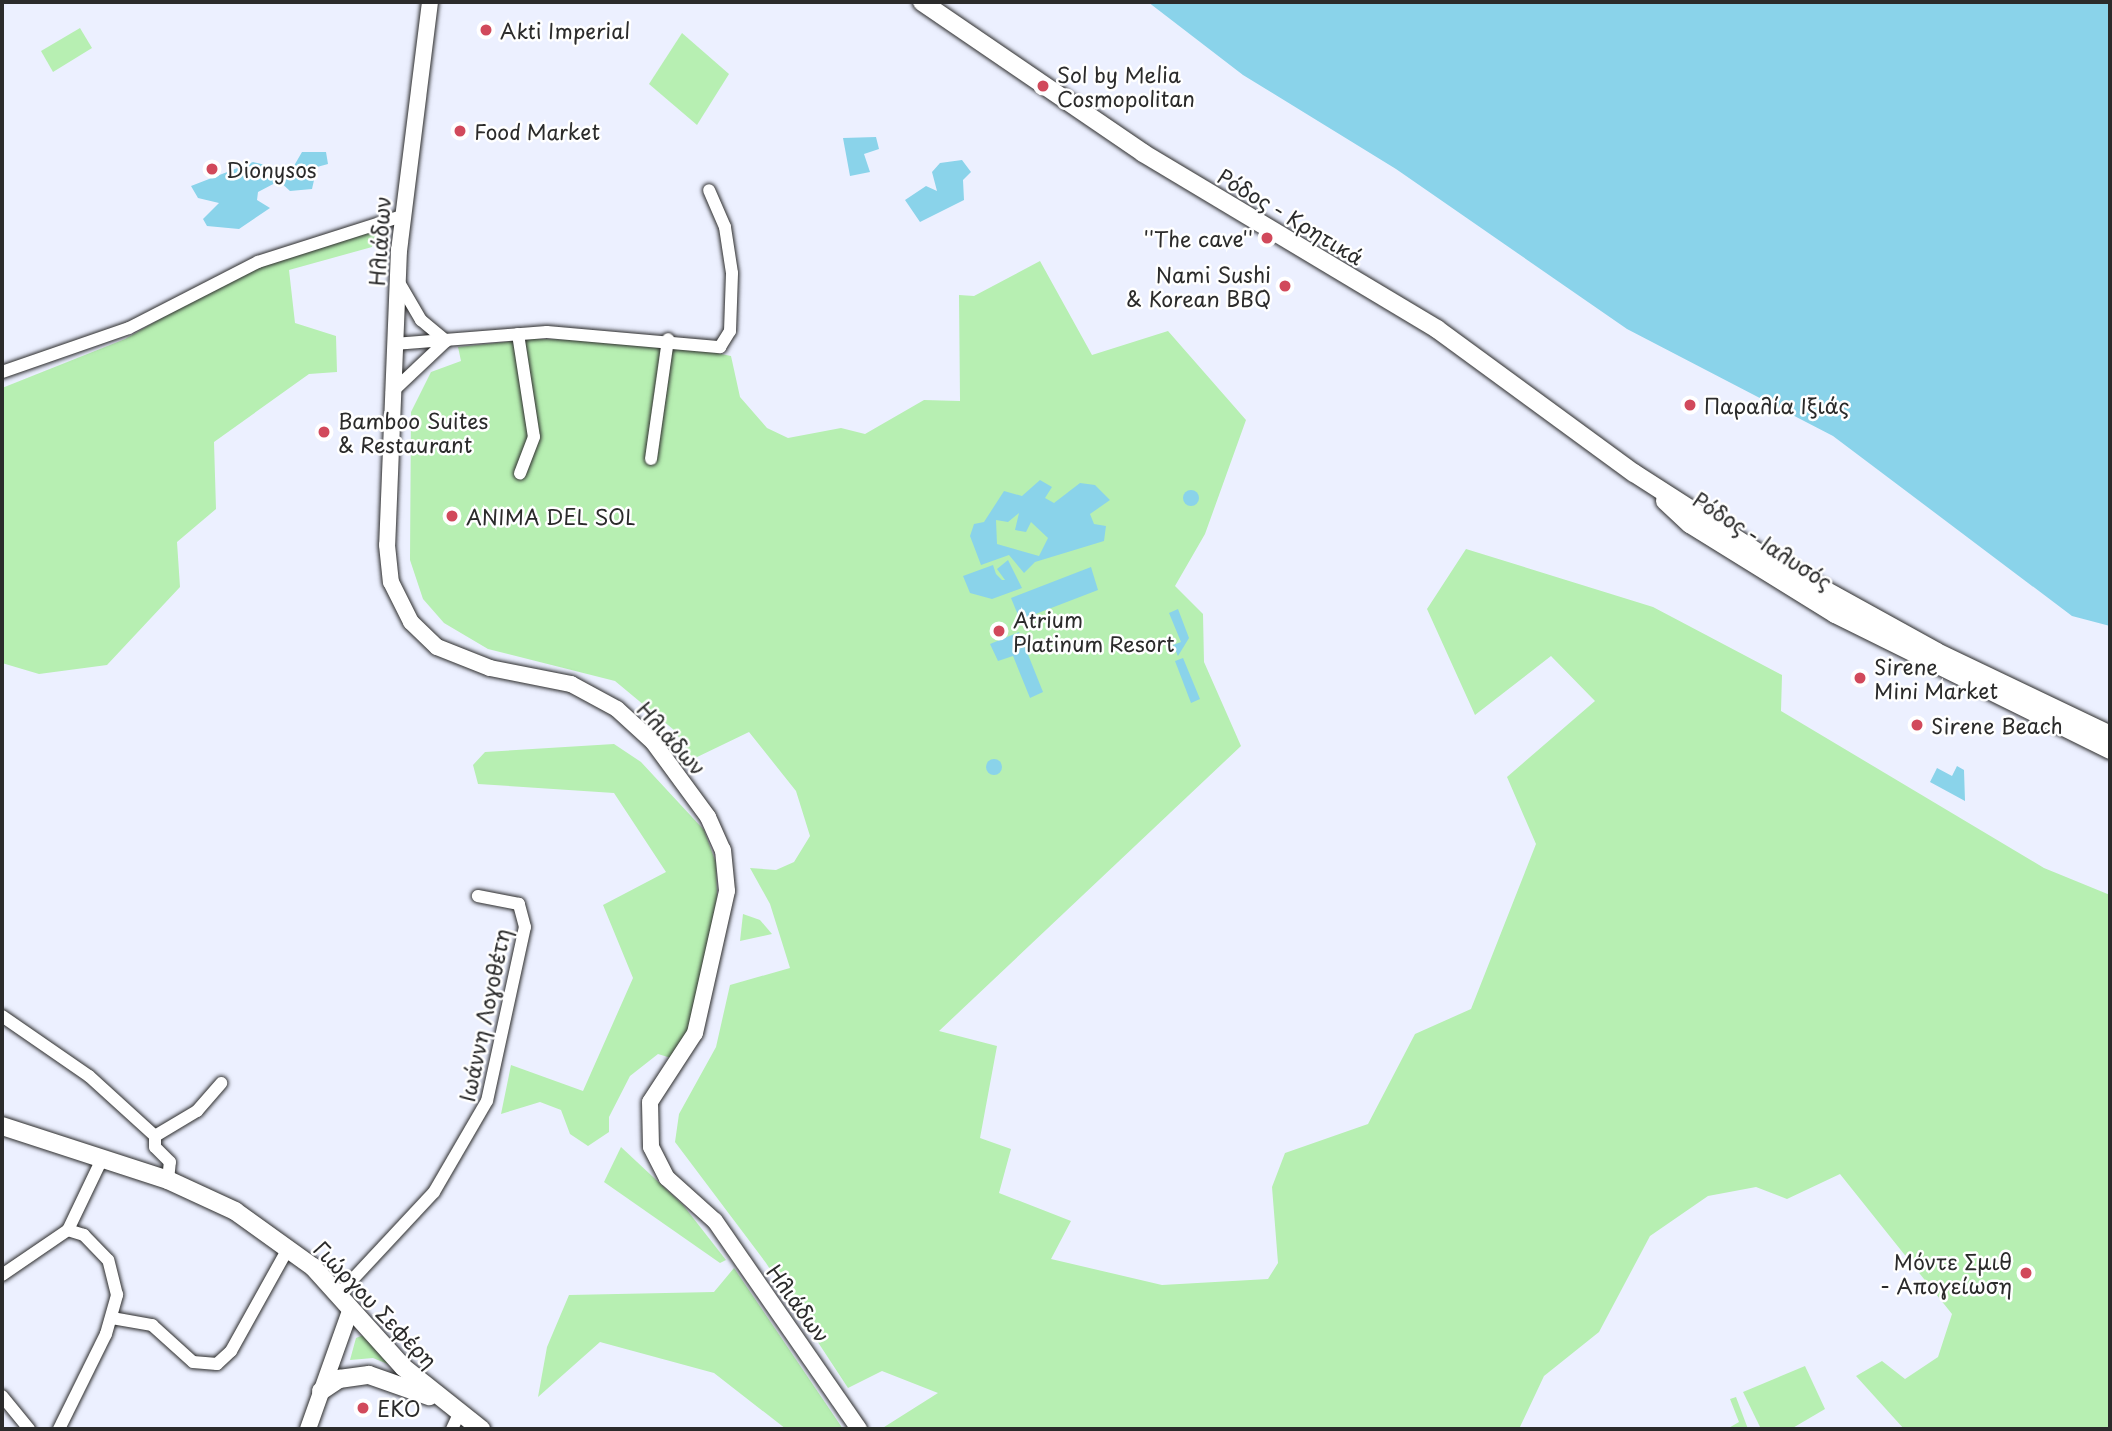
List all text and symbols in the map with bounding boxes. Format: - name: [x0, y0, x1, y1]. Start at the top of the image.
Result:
- place label: Akti Imperial: [500, 17, 634, 43]
- marker: Akti Imperial: [478, 22, 494, 38]
- place label: Sol by Melia Cosmopolitan: [1057, 61, 1195, 111]
- marker: Sol by Melia Cosmopolitan: [1035, 78, 1051, 94]
- place label: Food Market: [474, 118, 602, 144]
- marker: Food Market: [452, 123, 468, 139]
- place label: Dionysos: [226, 156, 317, 182]
- marker: Dionysos: [204, 161, 220, 177]
- street label: Ρόδος - Κρητικά: [1213, 162, 1369, 270]
- street label: Ηλιάδων: [363, 195, 395, 287]
- place label: ''The cave'': [1143, 225, 1253, 251]
- marker: ''The cave'': [1259, 230, 1275, 246]
- place label: Nami Sushi & Korean BBQ: [1125, 261, 1271, 311]
- marker: Nami Sushi & Korean BBQ: [1277, 278, 1293, 294]
- place label: Παραλία Ιξιάς: [1704, 392, 1849, 418]
- marker: Παραλία Ιξιάς: [1682, 397, 1698, 413]
- place label: Bamboo Suites & Restaurant: [338, 407, 488, 457]
- marker: Bamboo Suites & Restaurant: [316, 424, 332, 440]
- street label: Ρόδος - Ιαλυσός: [1688, 486, 1838, 594]
- place label: ANIMA DEL SOL: [466, 503, 637, 529]
- marker: ANIMA DEL SOL: [444, 508, 460, 524]
- place label: Atrium Platinum Resort: [1013, 606, 1174, 656]
- marker: Atrium Platinum Resort: [991, 623, 1007, 639]
- place label: Sirene Mini Market: [1874, 653, 1999, 703]
- marker: Sirene Mini Market: [1852, 670, 1868, 686]
- street label: Ηλιάδων: [633, 696, 711, 780]
- place label: Sirene Beach: [1931, 712, 2063, 738]
- marker: Sirene Beach: [1909, 717, 1925, 733]
- street label: Ιωάννη Λογοθέτη: [453, 926, 515, 1104]
- street label: Γιώργου Σεφέρη: [310, 1236, 442, 1372]
- place label: Μόντε Σμιθ - Απογείωση: [1880, 1248, 2012, 1298]
- street label: Ηλιάδων: [762, 1259, 836, 1347]
- marker: Μόντε Σμιθ - Απογείωση: [2018, 1265, 2034, 1281]
- place label: EKO: [377, 1395, 421, 1421]
- marker: EKO: [355, 1400, 371, 1416]

